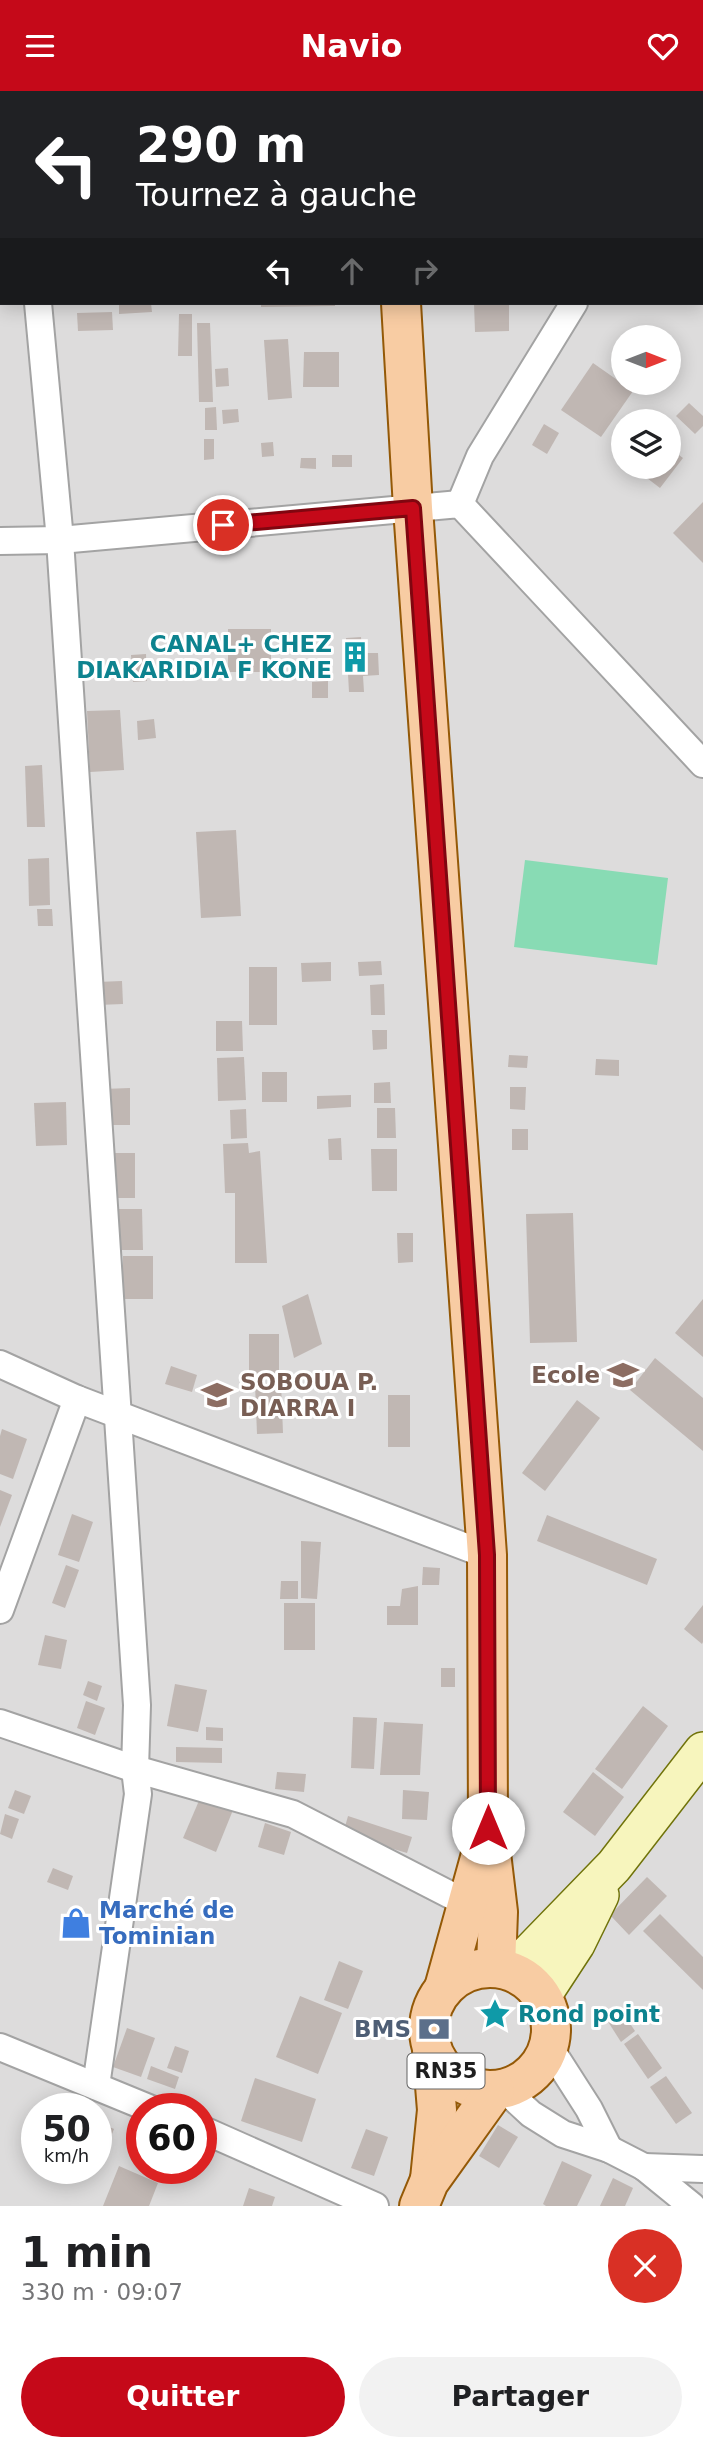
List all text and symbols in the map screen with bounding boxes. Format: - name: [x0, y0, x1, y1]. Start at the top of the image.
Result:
- icon: menu: [21, 27, 59, 65]
- text: Navio: [300, 27, 403, 65]
- icon: heart: [644, 27, 682, 65]
- text: 290 m: [136, 117, 306, 174]
- icon: left: [21, 119, 112, 210]
- text: Tournez à gauche: [136, 176, 417, 214]
- icon: left: [260, 252, 298, 290]
- icon: ahead: [333, 252, 371, 290]
- icon: right: [406, 252, 444, 290]
- north arrow: [611, 325, 681, 395]
- map controls: [611, 325, 681, 479]
- button: layers: [611, 409, 681, 479]
- pin: [193, 495, 253, 555]
- icon: arrive: [204, 506, 242, 544]
- place label: CANAL+ CHEZ DIAKARIDIA F KONE: [76, 631, 332, 683]
- building icon: CANAL+ CHEZ DIAKARIDIA F KONE: [338, 640, 372, 674]
- school or university icon: Ecole: [606, 1358, 640, 1392]
- place label: Ecole: [531, 1362, 600, 1388]
- place label: SOBOUA P. DIARRA I: [240, 1369, 378, 1421]
- school or university icon: SOBOUA P. DIARRA I: [200, 1378, 234, 1412]
- position arrow: [451, 1791, 525, 1865]
- place label: Marché de Tominian: [99, 1897, 234, 1949]
- shop icon: Marché de Tominian: [59, 1906, 93, 1940]
- place icon: Rond point: [478, 1997, 512, 2031]
- place label: Rond point: [518, 2001, 660, 2027]
- bank icon: BMS: [417, 2012, 451, 2046]
- place label: BMS: [354, 2016, 411, 2042]
- road number: RN35: [408, 2053, 485, 2088]
- speed limit sign: 60: [126, 2093, 217, 2184]
- text: 50: [42, 2109, 91, 2149]
- text: km/h: [44, 2145, 89, 2166]
- text: 1 min: [21, 2228, 153, 2277]
- button: close: [608, 2229, 682, 2303]
- text: 330 m · 09:07: [21, 2279, 183, 2305]
- button: Quitter: [21, 2357, 345, 2437]
- button: Partager: [359, 2357, 682, 2437]

